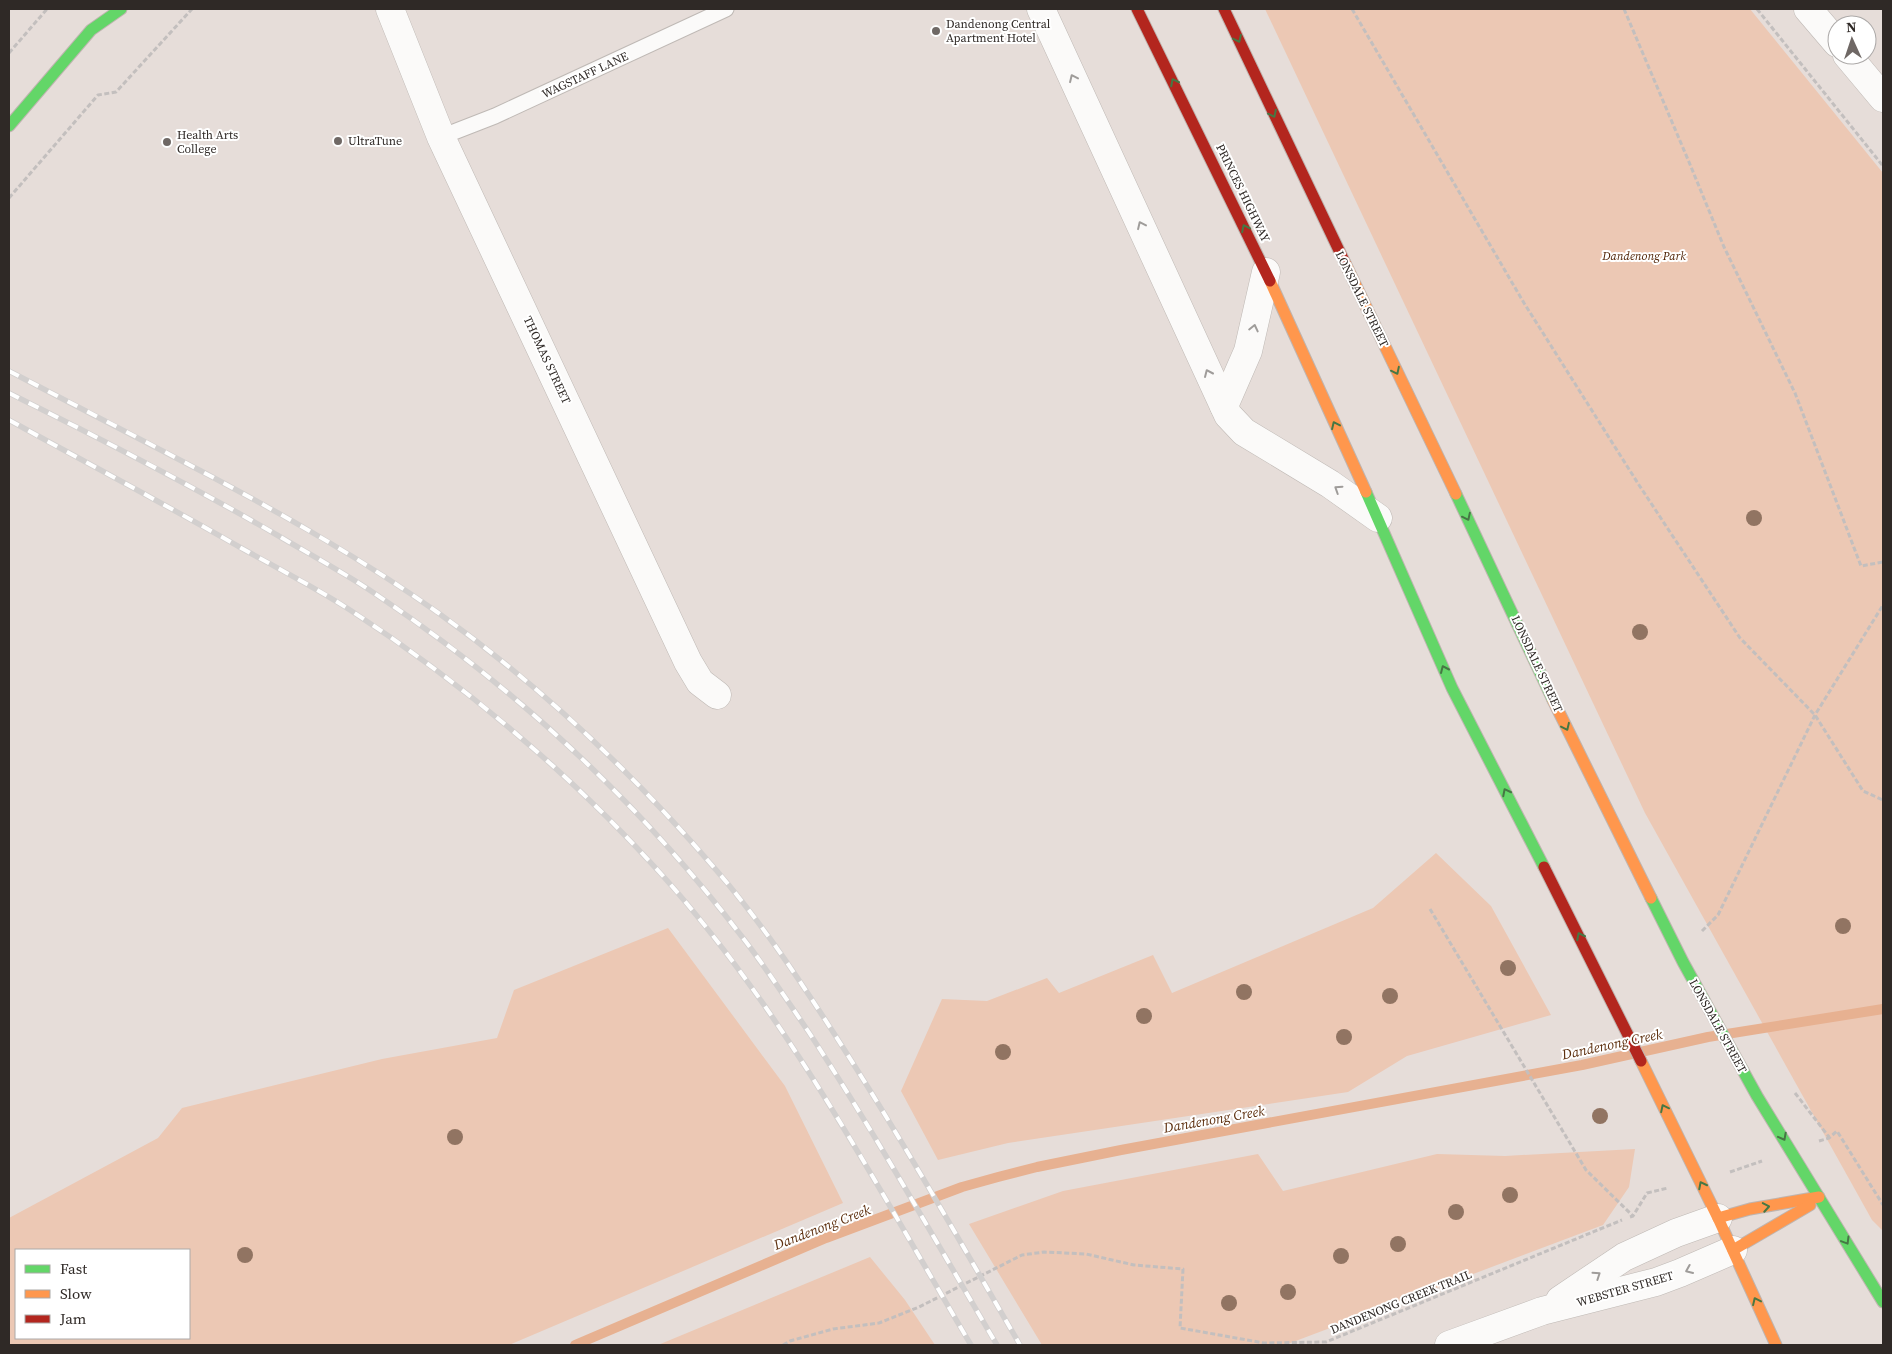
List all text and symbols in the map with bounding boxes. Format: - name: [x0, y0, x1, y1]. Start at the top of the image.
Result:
- north arrow: [1827, 15, 1877, 65]
- place label: Dandenong Central Apartment Hotel: [946, 16, 1051, 46]
- text: N: [1846, 17, 1857, 37]
- marker: Dandenong Central Apartment Hotel: [930, 25, 942, 37]
- one-way arrow: [1232, 34, 1242, 43]
- street label: WAGSTAFF LANE: [539, 48, 631, 102]
- one-way arrow: [1069, 74, 1079, 83]
- one-way arrow: [1170, 78, 1180, 87]
- one-way arrow: [1267, 109, 1277, 118]
- place label: Health Arts College: [177, 127, 238, 157]
- place label: UltraTune: [348, 133, 402, 149]
- marker: UltraTune: [332, 135, 344, 147]
- marker: Health Arts College: [161, 136, 173, 148]
- street label: PRINCES HIGHWAY: [1212, 141, 1274, 245]
- one-way arrow: [1136, 221, 1147, 230]
- one-way arrow: [1240, 224, 1251, 233]
- street label: LONSDALE STREET: [1332, 248, 1393, 350]
- park label: Dandenong Park: [1601, 248, 1686, 264]
- street label: THOMAS STREET: [520, 313, 575, 407]
- one-way arrow: [1248, 324, 1259, 333]
- one-way arrow: [1390, 366, 1401, 375]
- one-way arrow: [1204, 369, 1215, 378]
- one-way arrow: [1331, 421, 1342, 430]
- one-way arrow: [1334, 486, 1344, 495]
- one-way arrow: [1461, 512, 1471, 521]
- street label: LONSDALE STREET: [1507, 613, 1567, 716]
- one-way arrow: [1440, 665, 1451, 674]
- one-way arrow: [1560, 722, 1570, 731]
- one-way arrow: [1502, 788, 1512, 797]
- one-way arrow: [1576, 933, 1586, 942]
- street label: LONSDALE STREET: [1685, 976, 1751, 1077]
- water label: Dandenong Creek: [1559, 1024, 1664, 1065]
- water label: Dandenong Creek: [1161, 1100, 1266, 1138]
- one-way arrow: [1660, 1104, 1670, 1113]
- one-way arrow: [1777, 1132, 1787, 1141]
- one-way arrow: [1698, 1181, 1708, 1190]
- water label: Dandenong Creek: [770, 1199, 874, 1255]
- one-way arrow: [1761, 1202, 1770, 1212]
- one-way arrow: [1839, 1236, 1849, 1245]
- legend: [15, 1249, 190, 1339]
- text: Fast: [60, 1258, 87, 1279]
- one-way arrow: [1685, 1263, 1694, 1274]
- street label: DANDENONG CREEK TRAIL: [1328, 1266, 1474, 1338]
- street label: WEBSTER STREET: [1575, 1267, 1676, 1311]
- one-way arrow: [1592, 1272, 1601, 1281]
- text: Slow: [60, 1283, 92, 1304]
- one-way arrow: [1751, 1297, 1762, 1306]
- text: Jam: [59, 1308, 87, 1329]

